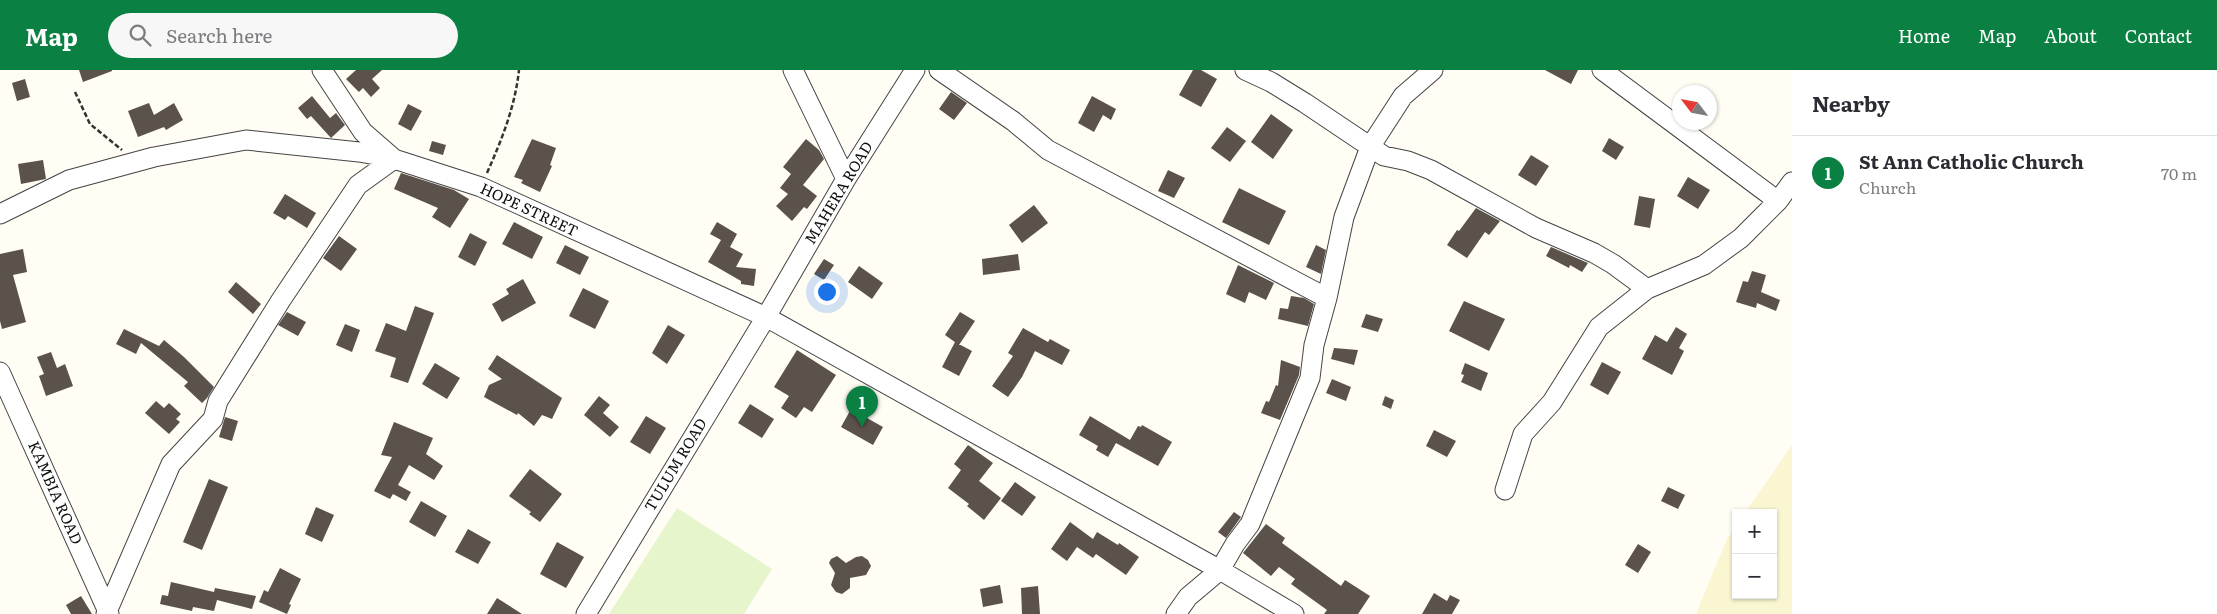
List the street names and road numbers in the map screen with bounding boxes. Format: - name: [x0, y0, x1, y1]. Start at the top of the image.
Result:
- street label: MAHERA ROAD: [798, 136, 878, 248]
- street label: HOPE STREET: [477, 176, 582, 241]
- street label: TULUM ROAD: [638, 413, 712, 515]
- street label: KAMBIA ROAD: [23, 437, 89, 548]

